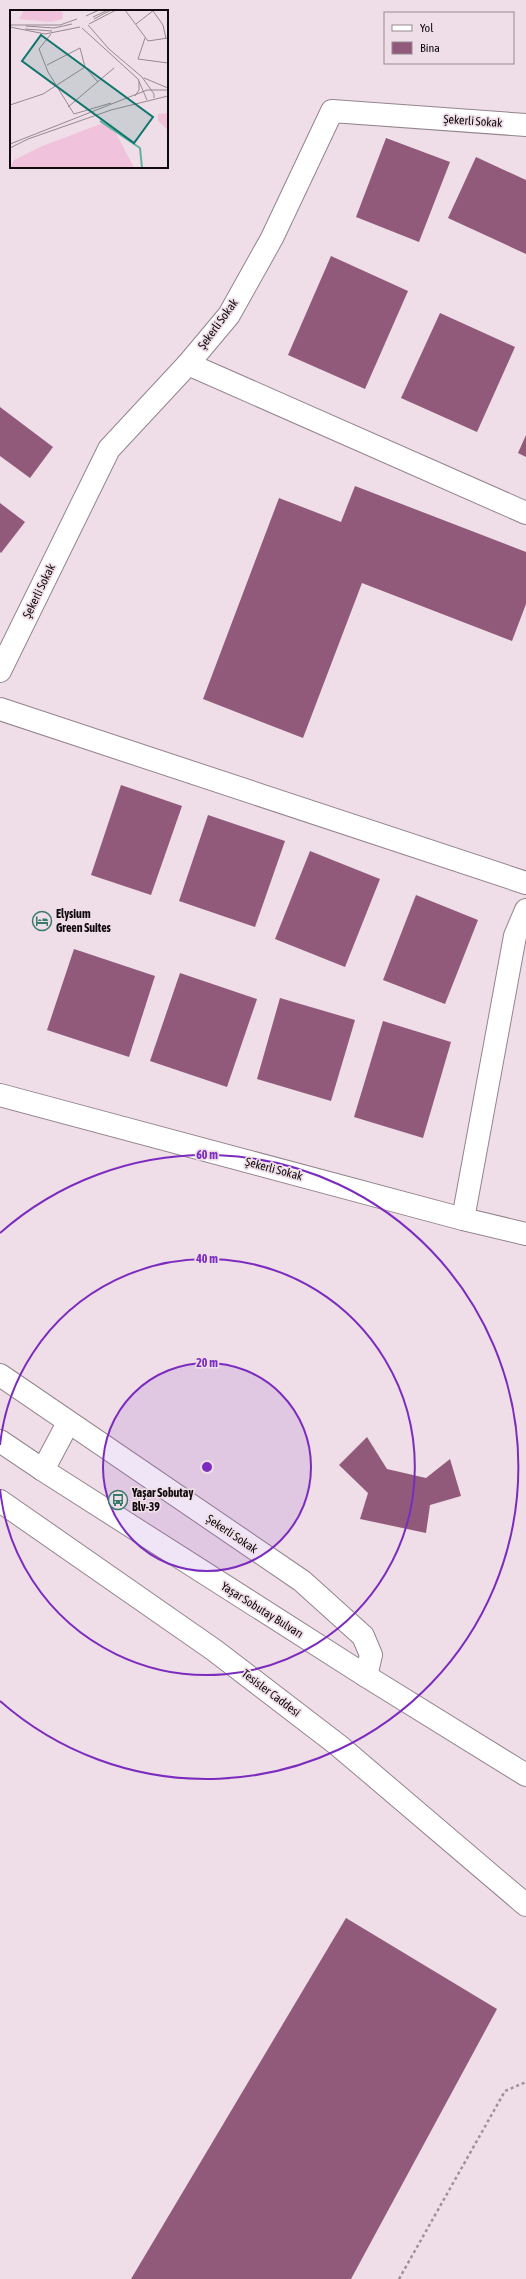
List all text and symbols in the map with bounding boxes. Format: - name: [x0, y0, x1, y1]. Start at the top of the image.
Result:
- inset map: [10, 10, 168, 168]
- legend: [384, 12, 514, 64]
- text: Yol: [420, 21, 434, 35]
- text: Bina: [420, 41, 440, 55]
- street label: Şekerli Sokak: [443, 112, 504, 130]
- street label: Şekerli Sokak: [195, 295, 241, 352]
- street label: Şekerli Sokak: [20, 561, 59, 621]
- place label: Elysium Green Suites: [56, 907, 112, 935]
- hotel icon: Elysium Green Suites: [31, 910, 53, 932]
- text: 60 m: [196, 1148, 218, 1162]
- street label: Şekerli Sokak: [244, 1155, 305, 1184]
- text: 40 m: [195, 1252, 218, 1266]
- text: 20 m: [196, 1356, 218, 1370]
- centre of rings: [200, 1460, 214, 1474]
- place label: Yaşar Sobutay Blv-39: [131, 1486, 193, 1514]
- bus stop icon: Yaşar Sobutay Blv-39: [107, 1489, 129, 1511]
- street label: Şekerli Sokak: [204, 1512, 261, 1557]
- street label: Yaşar Sobutay Bulvarı: [218, 1579, 306, 1641]
- street label: Tesisler Caddesi: [239, 1666, 303, 1720]

